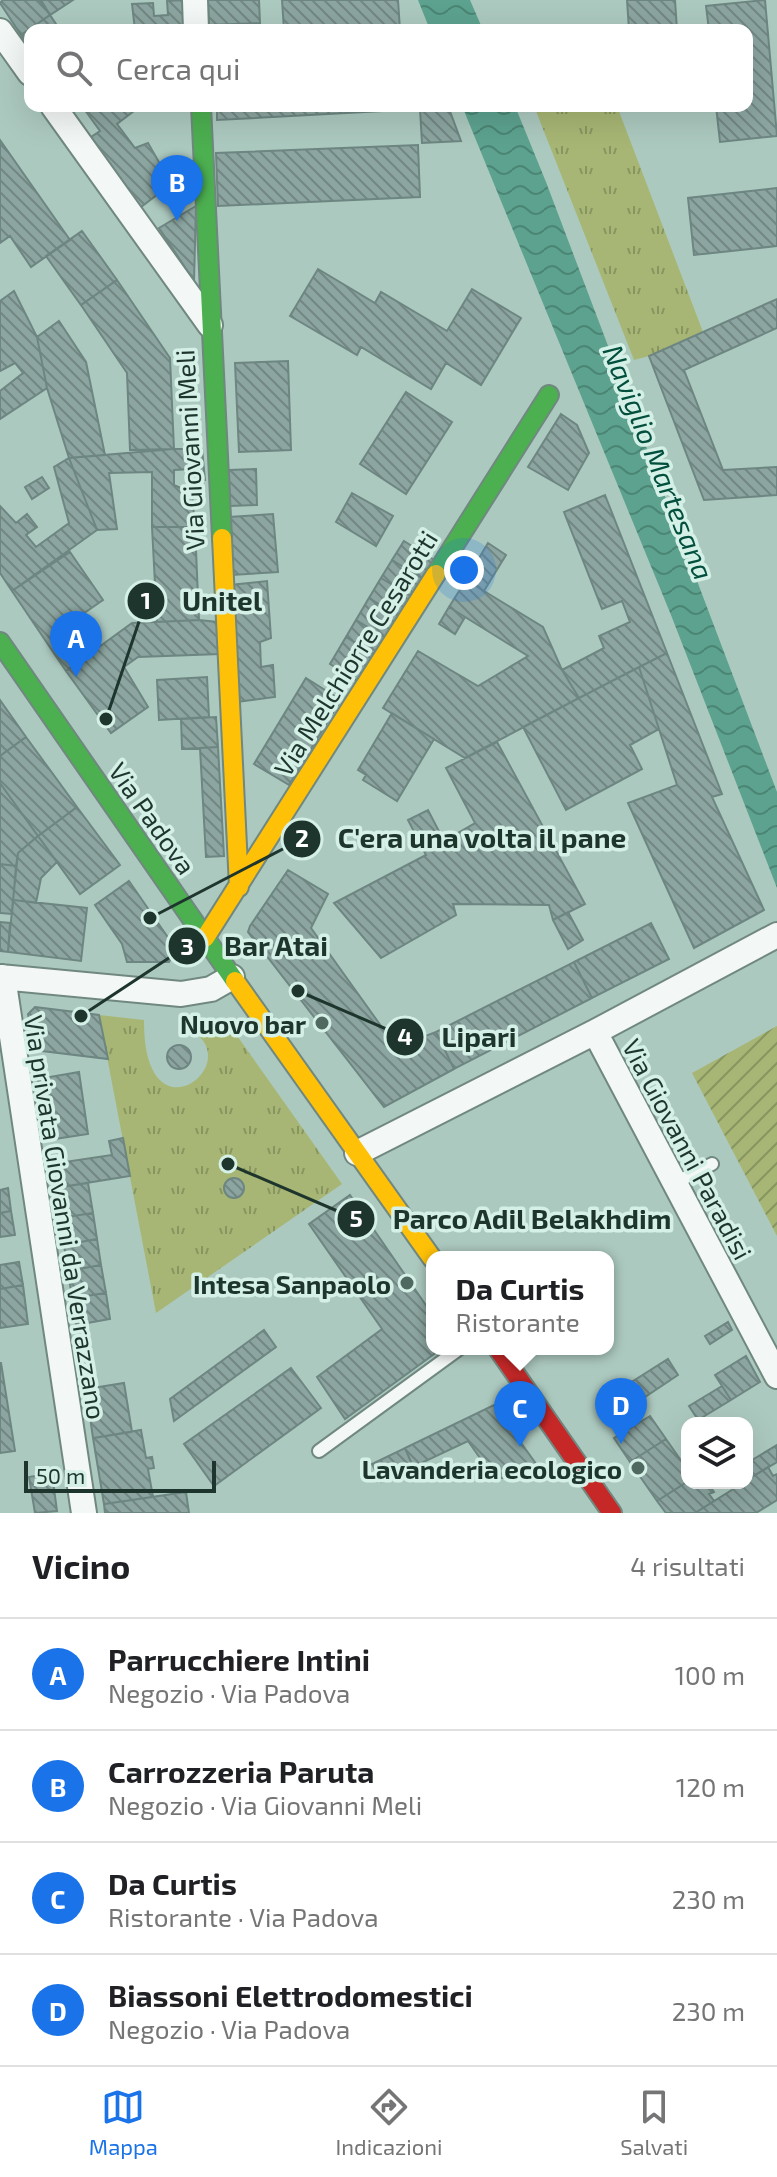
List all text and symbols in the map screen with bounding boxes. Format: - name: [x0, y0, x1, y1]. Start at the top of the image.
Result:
- search box: [24, 24, 753, 112]
- icon: search: [52, 46, 96, 90]
- text: Cerca qui: [116, 50, 240, 86]
- pin: B: [151, 155, 203, 221]
- water label: Naviglio Martesana: [596, 340, 722, 584]
- street label: Via Giovanni Meli: [168, 349, 210, 551]
- street label: Via Melchiorre Cesarotti: [267, 525, 443, 781]
- your location: [444, 550, 484, 590]
- callout: Unitel: [126, 575, 278, 627]
- text: Unitel: [182, 583, 263, 617]
- text: 1: [141, 585, 151, 614]
- pin: A: [50, 611, 102, 677]
- street label: Via Padova: [103, 756, 203, 880]
- callout: C'era una volta il pane: [282, 813, 643, 865]
- text: C'era una volta il pane: [338, 820, 626, 854]
- text: 2: [295, 823, 309, 852]
- callout: Bar Atai: [167, 920, 344, 972]
- text: Bar Atai: [224, 928, 328, 962]
- text: 3: [180, 931, 194, 960]
- place label: Nuovo bar: [180, 1008, 306, 1039]
- callout: Lipari: [385, 1011, 532, 1063]
- street label: Via privata Giovanni da Verrazzano: [19, 1013, 113, 1421]
- marker: Nuovo bar: [313, 1014, 331, 1032]
- text: Lipari: [441, 1019, 517, 1053]
- text: 4: [397, 1021, 413, 1050]
- street label: Via Giovanni Paradisi: [617, 1033, 759, 1265]
- callout: Parco Adil Belakhdim: [336, 1193, 688, 1245]
- text: Parco Adil Belakhdim: [393, 1201, 671, 1235]
- text: 5: [349, 1203, 363, 1232]
- popup: [426, 1251, 614, 1355]
- place label: Intesa Sanpaolo: [193, 1268, 391, 1299]
- text: Da Curtis: [456, 1270, 584, 1306]
- marker: Intesa Sanpaolo: [398, 1274, 416, 1292]
- text: Ristorante: [456, 1306, 580, 1337]
- pin: D: [595, 1378, 647, 1444]
- pin: C: [494, 1381, 546, 1447]
- map controls: [681, 1417, 753, 1489]
- button: layers: [681, 1417, 753, 1489]
- place label: Lavanderia ecologico: [362, 1453, 622, 1484]
- scale bar: [24, 1457, 216, 1493]
- marker: Lavanderia ecologico: [629, 1459, 647, 1477]
- text: 50 m: [36, 1462, 85, 1488]
- text: Vicino: [32, 1545, 130, 1586]
- text: 4 risultati: [630, 1550, 745, 1581]
- text: Parrucchiere Intini: [108, 1641, 370, 1677]
- text: A: [50, 1659, 66, 1690]
- text: 100 m: [675, 1659, 745, 1690]
- text: Negozio · Via Padova: [108, 1677, 350, 1708]
- text: Carrozzeria Paruta: [108, 1753, 374, 1789]
- text: B: [50, 1771, 66, 1802]
- text: 120 m: [676, 1771, 745, 1802]
- text: Negozio · Via Giovanni Meli: [108, 1789, 422, 1820]
- text: Da Curtis: [108, 1865, 237, 1901]
- text: C: [50, 1883, 66, 1914]
- text: 230 m: [672, 1883, 745, 1914]
- text: Ristorante · Via Padova: [108, 1901, 378, 1932]
- text: Biassoni Elettrodomestici: [108, 1977, 473, 2013]
- text: D: [49, 1995, 67, 2026]
- text: 230 m: [672, 1995, 745, 2026]
- text: Negozio · Via Padova: [108, 2013, 350, 2044]
- tab: Mappa: [89, 2085, 158, 2159]
- tab: Indicazioni: [336, 2085, 442, 2159]
- tab: Salvati: [620, 2085, 688, 2159]

